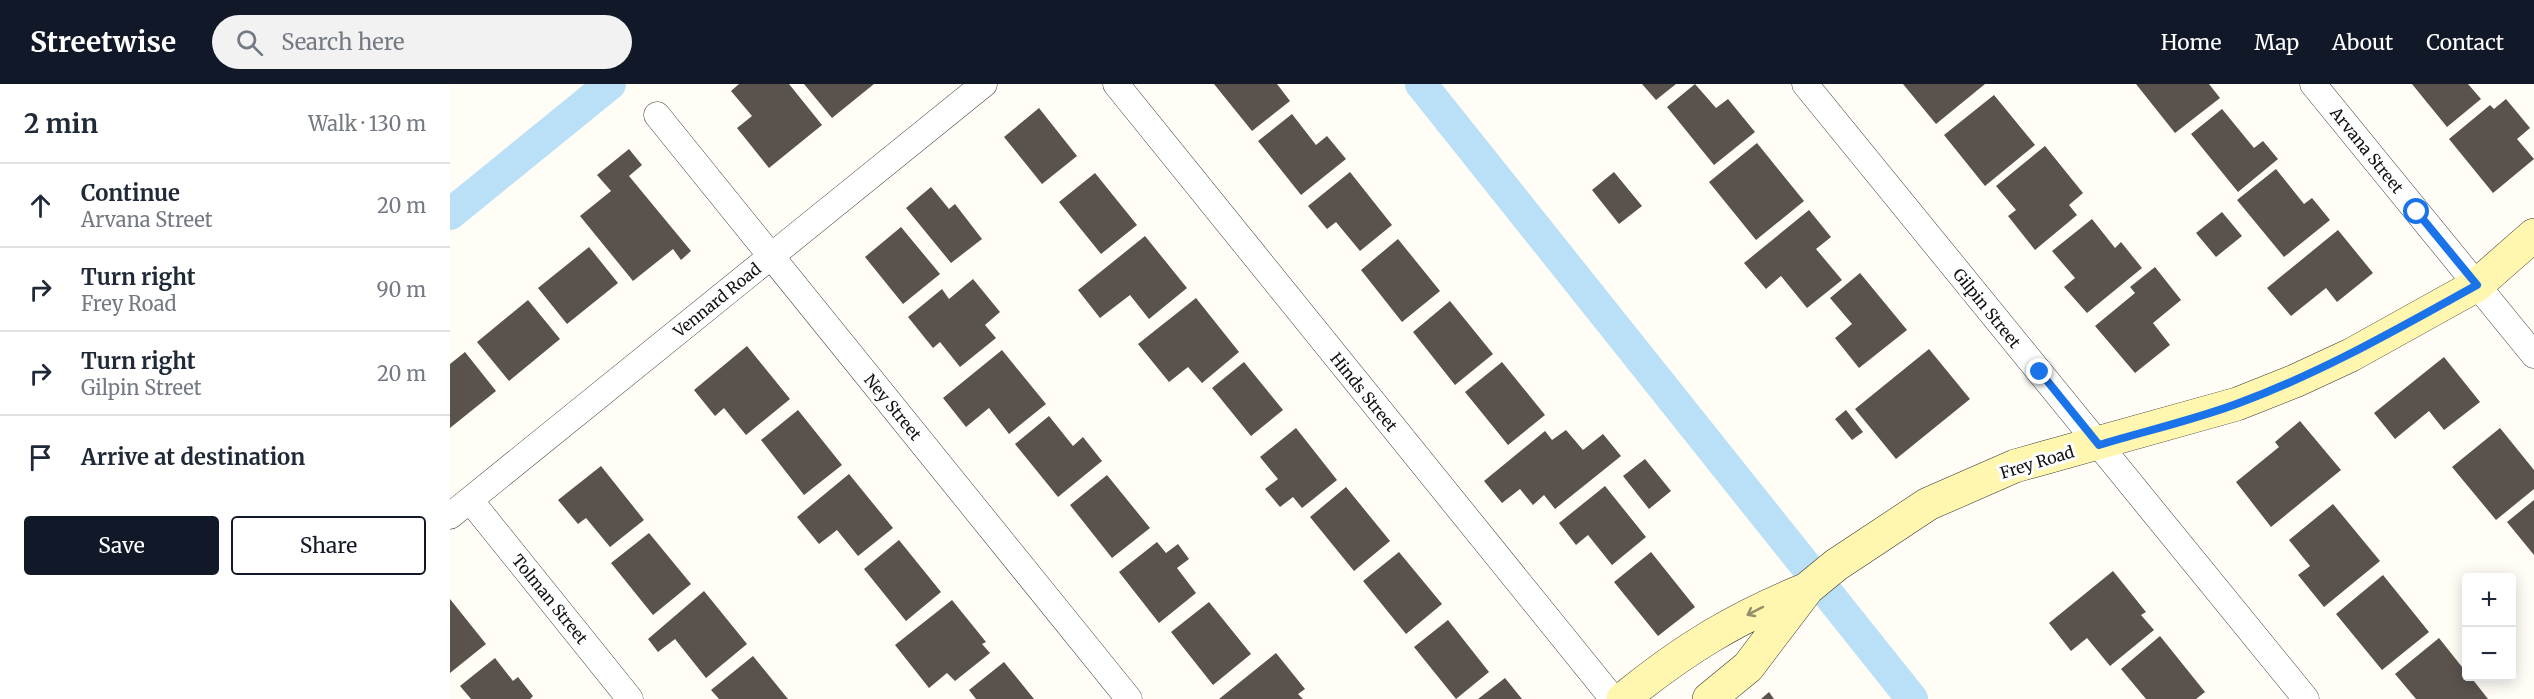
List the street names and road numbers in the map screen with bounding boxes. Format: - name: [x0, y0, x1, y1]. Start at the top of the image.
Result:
- street label: Arvana Street: [2325, 102, 2408, 198]
- street label: Vennard Road: [668, 258, 765, 342]
- street label: Gilpin Street: [1949, 264, 2026, 352]
- street label: Hinds Street: [1326, 349, 1402, 436]
- street label: Ney Street: [860, 370, 926, 445]
- street label: Frey Road: [1998, 441, 2077, 483]
- street label: Tolman Street: [508, 550, 593, 648]

